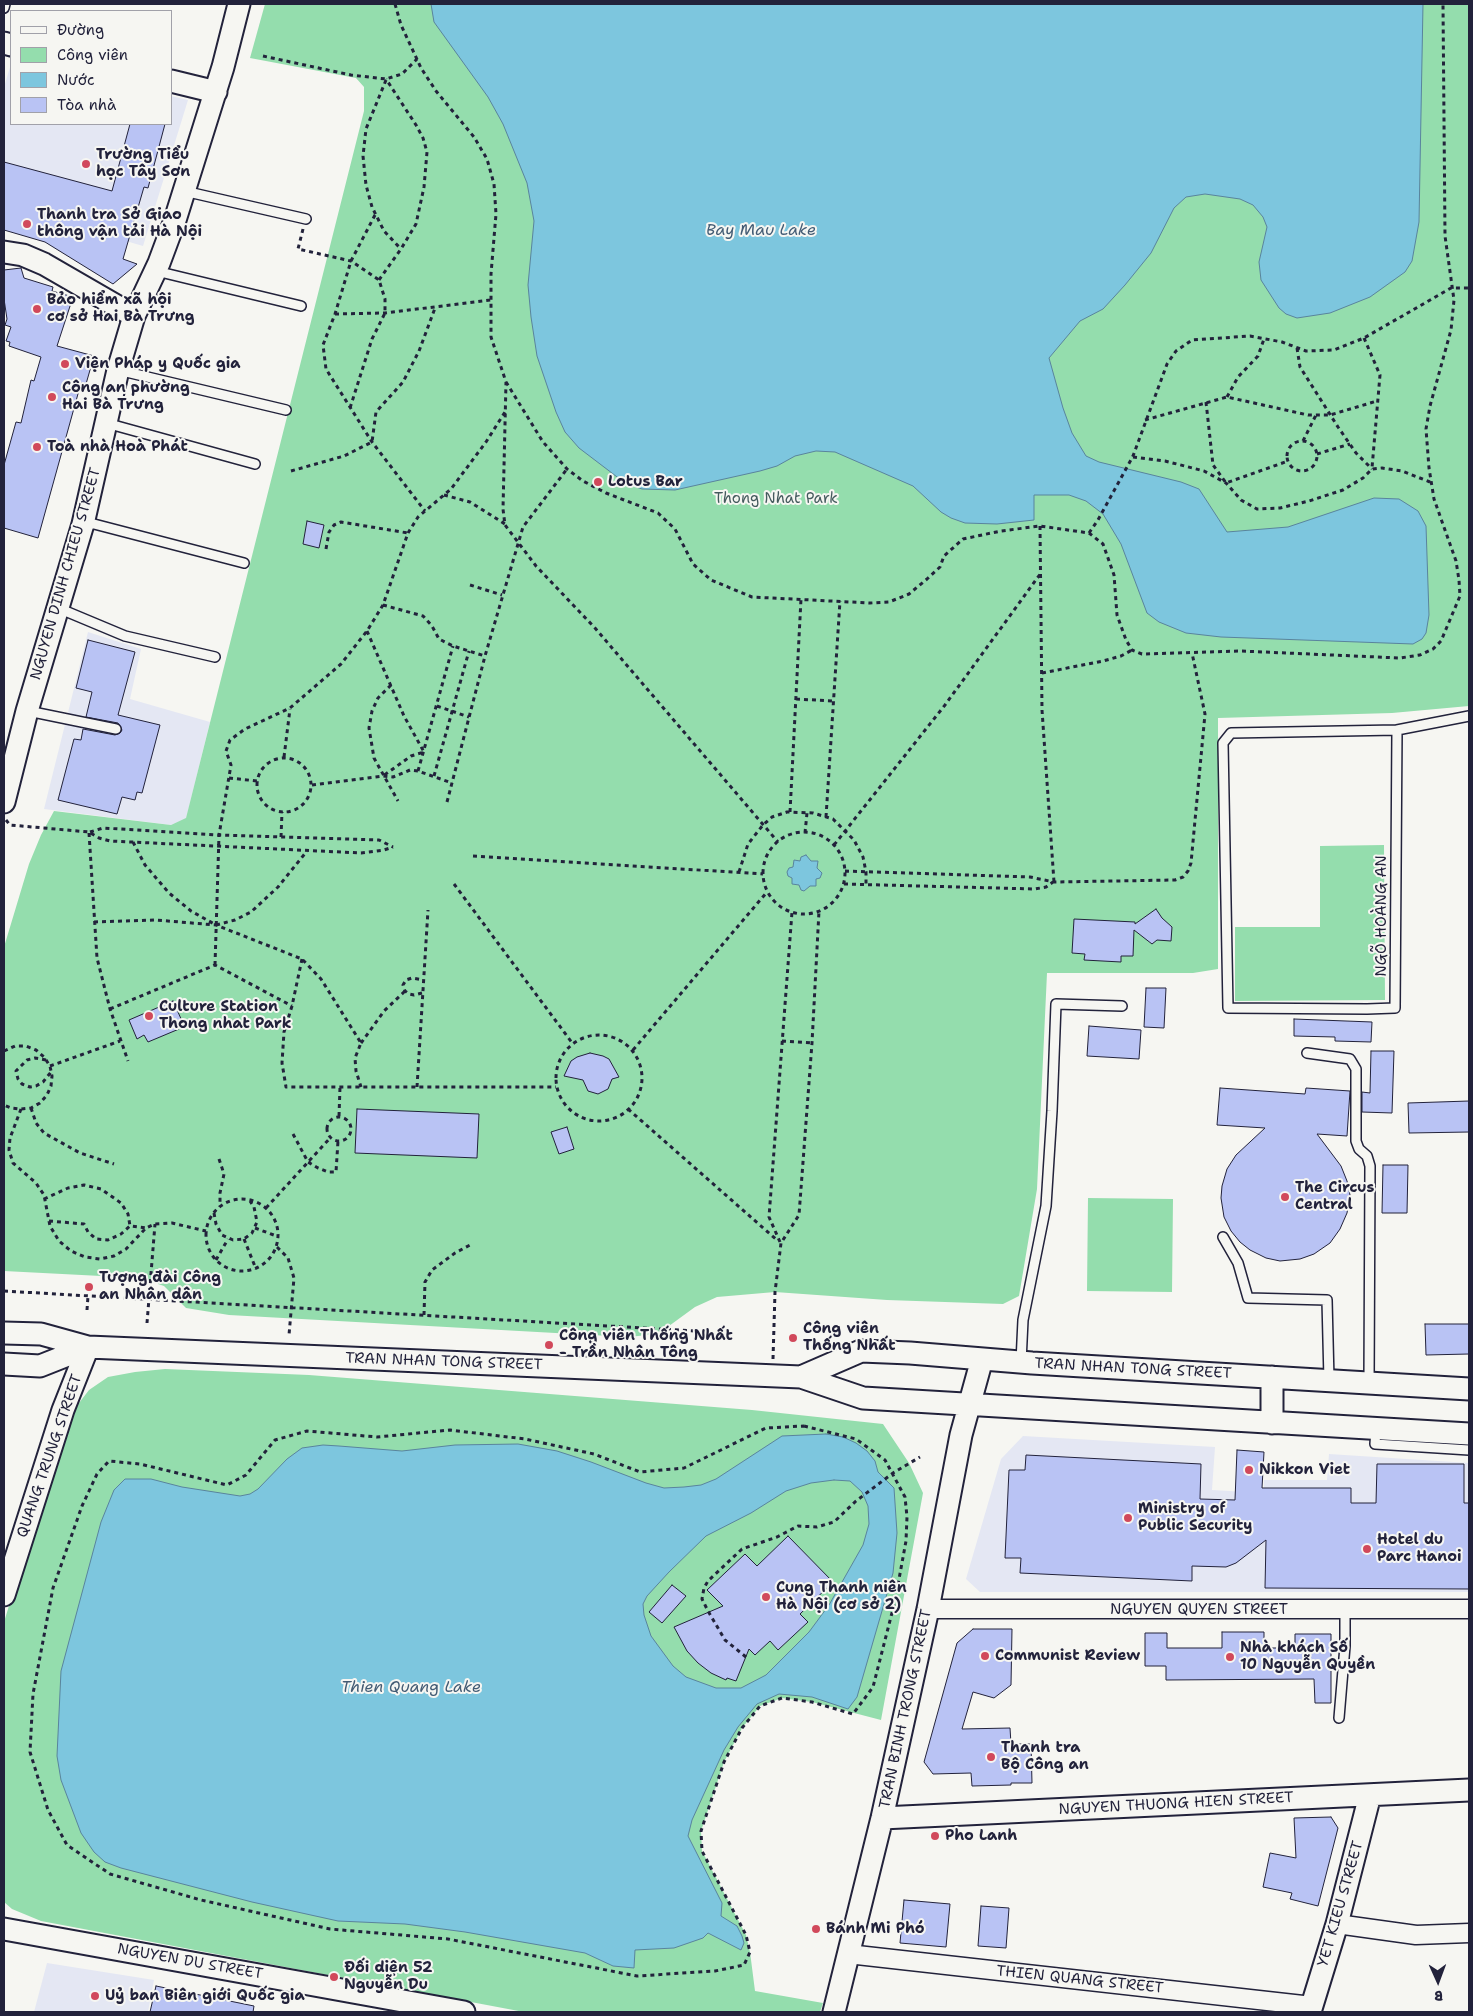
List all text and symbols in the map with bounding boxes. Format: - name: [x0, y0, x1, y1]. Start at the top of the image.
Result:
- legend: [10, 10, 172, 125]
- text: Đường: [57, 20, 104, 40]
- text: Công viên: [57, 45, 128, 65]
- text: Nước: [57, 70, 94, 90]
- text: Tòa nhà: [57, 95, 116, 115]
- place label: Trường Tiểu học Tây Sơn: [96, 146, 190, 181]
- marker: Trường Tiểu học Tây Sơn: [80, 158, 92, 170]
- place label: Thanh tra Sở Giao thông vận tải Hà Nội: [37, 206, 202, 241]
- marker: Thanh tra Sở Giao thông vận tải Hà Nội: [21, 218, 33, 230]
- water label: Bay Mau Lake: [706, 221, 816, 241]
- place label: Bảo hiểm xã hội cơ sở Hai Bà Trưng: [47, 291, 194, 326]
- marker: Bảo hiểm xã hội cơ sở Hai Bà Trưng: [31, 303, 43, 315]
- place label: Viện Pháp y Quốc gia: [75, 355, 241, 373]
- marker: Viện Pháp y Quốc gia: [59, 358, 71, 370]
- place label: Công an phường Hai Bà Trưng: [62, 379, 190, 414]
- marker: Công an phường Hai Bà Trưng: [46, 391, 58, 403]
- place label: Toà nhà Hoà Phát: [47, 438, 188, 456]
- marker: Toà nhà Hoà Phát: [31, 441, 43, 453]
- street label: NGUYEN DINH CHIEU STREET: [27, 466, 105, 682]
- place label: Lotus Bar: [608, 473, 683, 491]
- marker: Lotus Bar: [592, 476, 604, 488]
- park label: Thong Nhat Park: [714, 490, 838, 508]
- street label: NGÕ HOÀNG AN: [1373, 855, 1391, 977]
- place label: Culture Station Thong nhat Park: [159, 998, 291, 1033]
- marker: Culture Station Thong nhat Park: [143, 1010, 155, 1022]
- place label: The Circus Central: [1295, 1179, 1375, 1214]
- marker: The Circus Central: [1279, 1191, 1291, 1203]
- place label: Tượng đài Công an Nhân dân: [99, 1269, 221, 1304]
- marker: Tượng đài Công an Nhân dân: [83, 1281, 95, 1293]
- place label: Công viên Thống Nhất: [803, 1320, 896, 1355]
- place label: Công viên Thống Nhất - Trần Nhân Tông: [559, 1327, 733, 1362]
- marker: Công viên Thống Nhất: [787, 1332, 799, 1344]
- marker: Công viên Thống Nhất - Trần Nhân Tông: [543, 1339, 555, 1351]
- street label: TRAN NHAN TONG STREET: [345, 1350, 543, 1374]
- street label: TRAN NHAN TONG STREET: [1034, 1355, 1232, 1383]
- street label: QUANG TRUNG STREET: [14, 1372, 86, 1540]
- place label: Nikkon Viet: [1259, 1461, 1350, 1479]
- marker: Nikkon Viet: [1243, 1464, 1255, 1476]
- place label: Ministry of Public Security: [1138, 1500, 1252, 1535]
- marker: Ministry of Public Security: [1122, 1512, 1134, 1524]
- place label: Hotel du Parc Hanoi: [1377, 1531, 1461, 1566]
- marker: Hotel du Parc Hanoi: [1361, 1543, 1373, 1555]
- place label: Cung Thanh niên Hà Nội (cơ sở 2): [776, 1579, 907, 1614]
- marker: Cung Thanh niên Hà Nội (cơ sở 2): [760, 1591, 772, 1603]
- street label: NGUYEN QUYEN STREET: [1110, 1601, 1288, 1619]
- street label: TRAN BINH TRONG STREET: [876, 1608, 936, 1810]
- place label: Nhà khách Số 10 Nguyễn Quyền: [1240, 1639, 1375, 1674]
- place label: Communist Review: [995, 1647, 1140, 1665]
- marker: Communist Review: [979, 1650, 991, 1662]
- marker: Nhà khách Số 10 Nguyễn Quyền: [1224, 1651, 1236, 1663]
- water label: Thien Quang Lake: [341, 1678, 481, 1698]
- place label: Thanh tra Bộ Công an: [1001, 1739, 1089, 1774]
- marker: Thanh tra Bộ Công an: [985, 1751, 997, 1763]
- street label: NGUYEN THUONG HIEN STREET: [1058, 1789, 1294, 1819]
- place label: Pho Lanh: [945, 1827, 1017, 1845]
- marker: Pho Lanh: [929, 1830, 941, 1842]
- street label: YET KIEU STREET: [1314, 1839, 1368, 1969]
- place label: Bánh Mi Phó: [826, 1920, 925, 1938]
- marker: Bánh Mi Phó: [810, 1923, 822, 1935]
- street label: NGUYEN DU STREET: [116, 1940, 264, 1984]
- north arrow: [1413, 1956, 1463, 2006]
- place label: Đối diện 52 Nguyễn Du: [344, 1959, 433, 1994]
- street label: THIEN QUANG STREET: [996, 1962, 1164, 1998]
- marker: Đối diện 52 Nguyễn Du: [328, 1971, 340, 1983]
- place label: Uỷ ban Biên giới Quốc gia: [105, 1987, 305, 2005]
- text: B: [1434, 1987, 1443, 2005]
- marker: Uỷ ban Biên giới Quốc gia: [89, 1990, 101, 2002]

